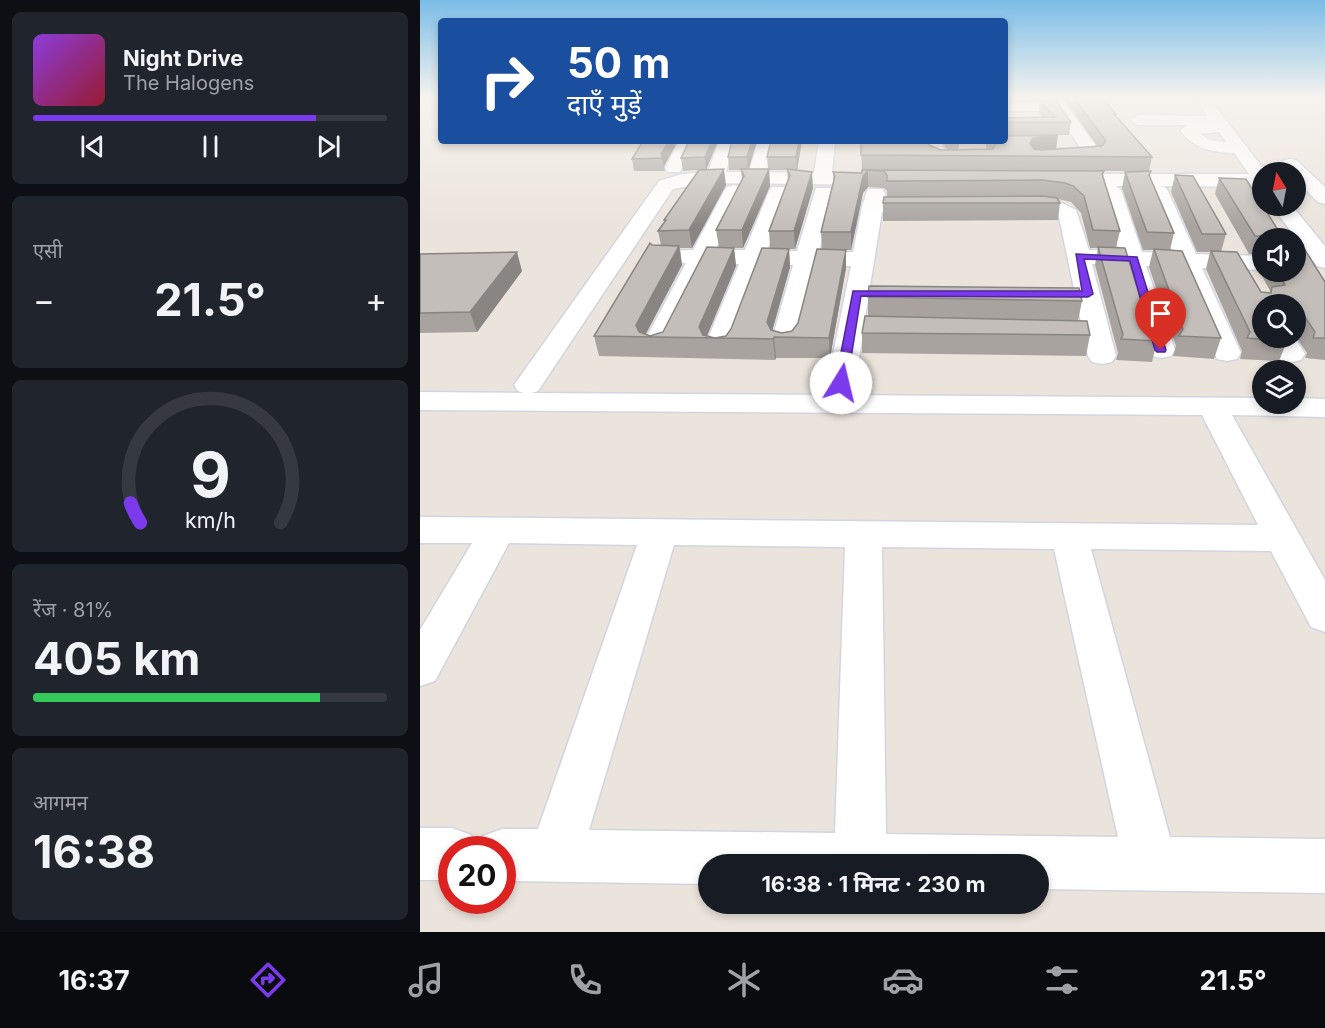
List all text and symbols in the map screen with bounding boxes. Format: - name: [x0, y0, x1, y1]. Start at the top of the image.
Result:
- text: 50 m: [567, 37, 670, 88]
- icon: right: [468, 42, 546, 120]
- text: Night Drive: [123, 45, 243, 71]
- text: The Halogens: [123, 71, 254, 95]
- text: दाएँ मुड़ें: [567, 88, 641, 121]
- icon: previous: [76, 130, 109, 163]
- icon: pause: [194, 130, 227, 163]
- icon: next: [312, 130, 345, 163]
- north arrow: [1252, 162, 1306, 216]
- map controls: [1252, 162, 1306, 414]
- button: sound: [1252, 228, 1306, 282]
- text: एसी: [33, 239, 63, 263]
- text: 21.5°: [154, 272, 266, 327]
- text: −: [33, 280, 55, 320]
- text: +: [365, 280, 387, 320]
- pin: [1135, 288, 1186, 350]
- button: search: [1252, 294, 1306, 348]
- icon: arrive: [1144, 297, 1177, 330]
- position arrow: [809, 351, 873, 415]
- button: layers: [1252, 360, 1306, 414]
- text: 9: [190, 437, 230, 512]
- text: km/h: [185, 507, 235, 533]
- text: रेंज · 81%: [33, 598, 113, 622]
- text: 405 km: [33, 631, 200, 686]
- text: आगमन: [33, 791, 88, 815]
- text: 16:38: [33, 824, 155, 879]
- speed limit sign: 20: [438, 836, 516, 914]
- text: 16:38 · 1 मिनट · 230 m: [761, 871, 986, 897]
- icon: directions: [247, 959, 289, 1001]
- icon: music: [405, 959, 447, 1001]
- icon: phone: [564, 959, 606, 1001]
- icon: climate: [723, 959, 765, 1001]
- icon: car: [882, 959, 924, 1001]
- icon: filters: [1041, 959, 1083, 1001]
- text: 16:37: [58, 964, 130, 997]
- text: 21.5°: [1200, 964, 1267, 997]

